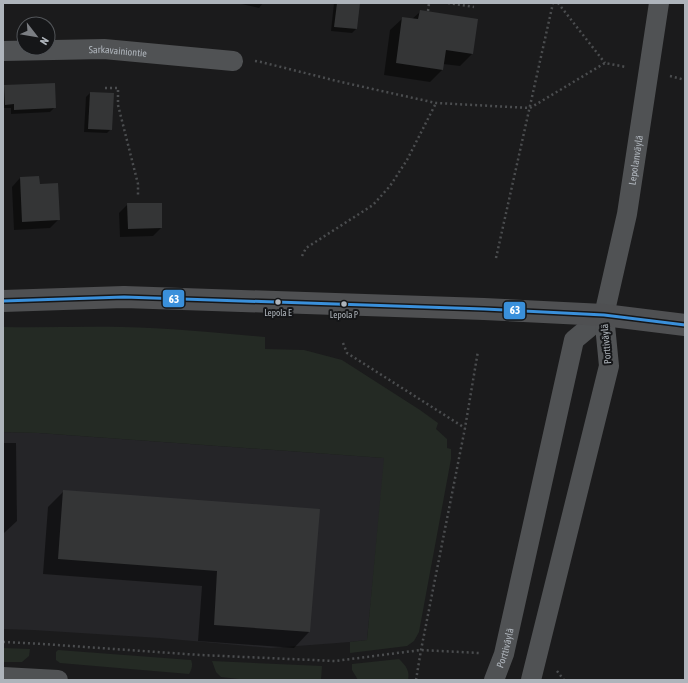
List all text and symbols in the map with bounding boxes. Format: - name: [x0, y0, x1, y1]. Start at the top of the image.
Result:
- north arrow: [16, 16, 56, 56]
- text: N: [38, 35, 51, 47]
- street label: Sarkavainiontie: [89, 43, 148, 59]
- street label: Lepolanväylä: [626, 134, 644, 186]
- line badge: 63: [162, 289, 185, 308]
- text: 63: [169, 293, 179, 305]
- marker: Lepola E: [273, 297, 283, 307]
- marker: Lepola P: [339, 299, 349, 309]
- line badge: 63: [503, 301, 526, 320]
- text: 63: [510, 304, 520, 316]
- place label: Lepola E: [264, 308, 292, 318]
- place label: Lepola P: [330, 310, 359, 320]
- street label: Porttiväylä: [599, 323, 613, 365]
- street label: Porttiväylä: [494, 627, 515, 669]

